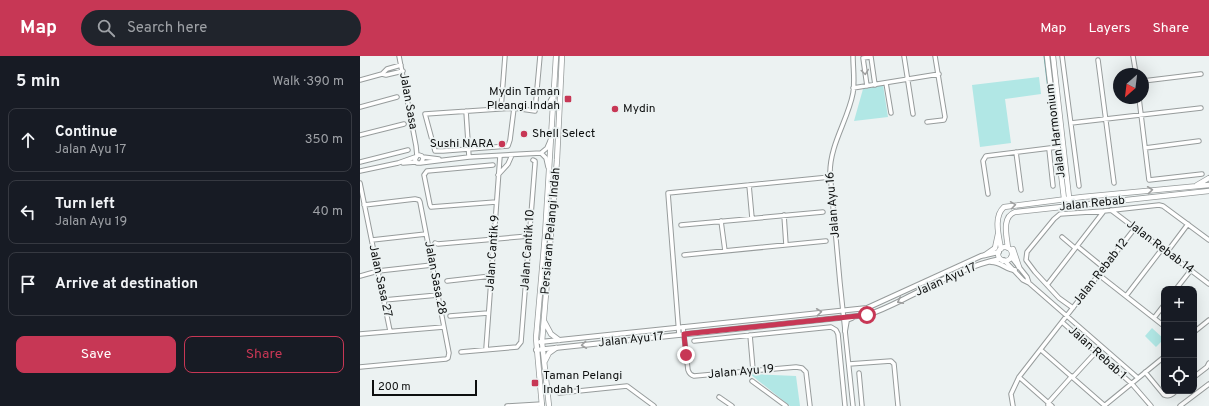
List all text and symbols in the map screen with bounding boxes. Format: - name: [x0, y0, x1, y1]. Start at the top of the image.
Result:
- search box: [81, 10, 361, 46]
- text: Map: [20, 16, 57, 40]
- icon: search: [95, 17, 117, 39]
- text: Search here: [127, 19, 207, 38]
- text: Map: [1040, 20, 1066, 37]
- text: Layers: [1088, 20, 1130, 37]
- text: Share: [1152, 20, 1189, 37]
- north arrow: [1113, 68, 1149, 104]
- one-way arrow: [860, 69, 869, 75]
- text: 5 min: [16, 71, 60, 93]
- street label: Jalan Sasa: [395, 71, 421, 131]
- text: Walk · 390 m: [273, 74, 344, 90]
- street label: Jalan Harmonium: [1042, 83, 1070, 179]
- place label: Mydin Taman Pleangi Indah: [487, 84, 560, 114]
- marker: Mydin Taman Pleangi Indah: [563, 94, 573, 104]
- place label: Mydin: [623, 101, 655, 117]
- marker: Mydin: [610, 104, 620, 114]
- text: Continue: [55, 123, 117, 142]
- place label: Shell Select: [532, 126, 595, 142]
- icon: ahead: [17, 129, 39, 151]
- marker: Shell Select: [519, 129, 529, 139]
- text: 350 m: [305, 132, 343, 148]
- place label: Sushi NARA: [430, 136, 494, 152]
- marker: Sushi NARA: [497, 139, 507, 149]
- text: Jalan Ayu 17: [55, 142, 126, 158]
- street label: Persiaran Pelangi Indah: [537, 167, 565, 295]
- street label: Jalan Ayu 16: [822, 171, 844, 239]
- one-way arrow: [1147, 186, 1153, 195]
- street label: Jalan Rebab: [1058, 193, 1126, 215]
- text: Turn left: [55, 195, 115, 214]
- icon: left: [17, 201, 39, 223]
- one-way arrow: [1010, 201, 1016, 210]
- text: 40 m: [313, 204, 343, 220]
- street label: Jalan Cantik 10: [517, 209, 539, 291]
- text: Jalan Ayu 19: [55, 214, 127, 230]
- street label: Jalan Cantik 9: [482, 214, 504, 292]
- street label: Jalan Rebab 14: [1123, 216, 1197, 278]
- street label: Jalan Rebab 12: [1070, 235, 1132, 309]
- street label: Jalan Sasa 28: [420, 240, 450, 316]
- street label: Jalan Sasa 27: [365, 243, 395, 319]
- street label: Jalan Ayu 17: [913, 259, 979, 301]
- icon: arrive: [17, 273, 39, 295]
- text: Arrive at destination: [55, 275, 198, 294]
- map controls: [1161, 286, 1197, 394]
- button: +: [1161, 286, 1197, 322]
- one-way arrow: [897, 296, 904, 304]
- route start: [858, 306, 876, 324]
- one-way arrow: [816, 308, 822, 317]
- street label: Jalan Rebab 1: [1064, 322, 1130, 384]
- button: −: [1161, 322, 1197, 358]
- street label: Jalan Ayu 17: [597, 329, 665, 351]
- button: Save: [16, 336, 176, 373]
- button: Share: [184, 336, 344, 373]
- one-way arrow: [581, 340, 587, 349]
- route end: [677, 346, 695, 364]
- button: locate: [1161, 358, 1197, 394]
- street label: Jalan Ayu 19: [707, 361, 775, 383]
- place label: Taman Pelangi Indah 1: [543, 368, 622, 398]
- scale bar: [372, 378, 477, 397]
- marker: Taman Pelangi Indah 1: [530, 378, 540, 388]
- text: 200 m: [378, 380, 411, 394]

